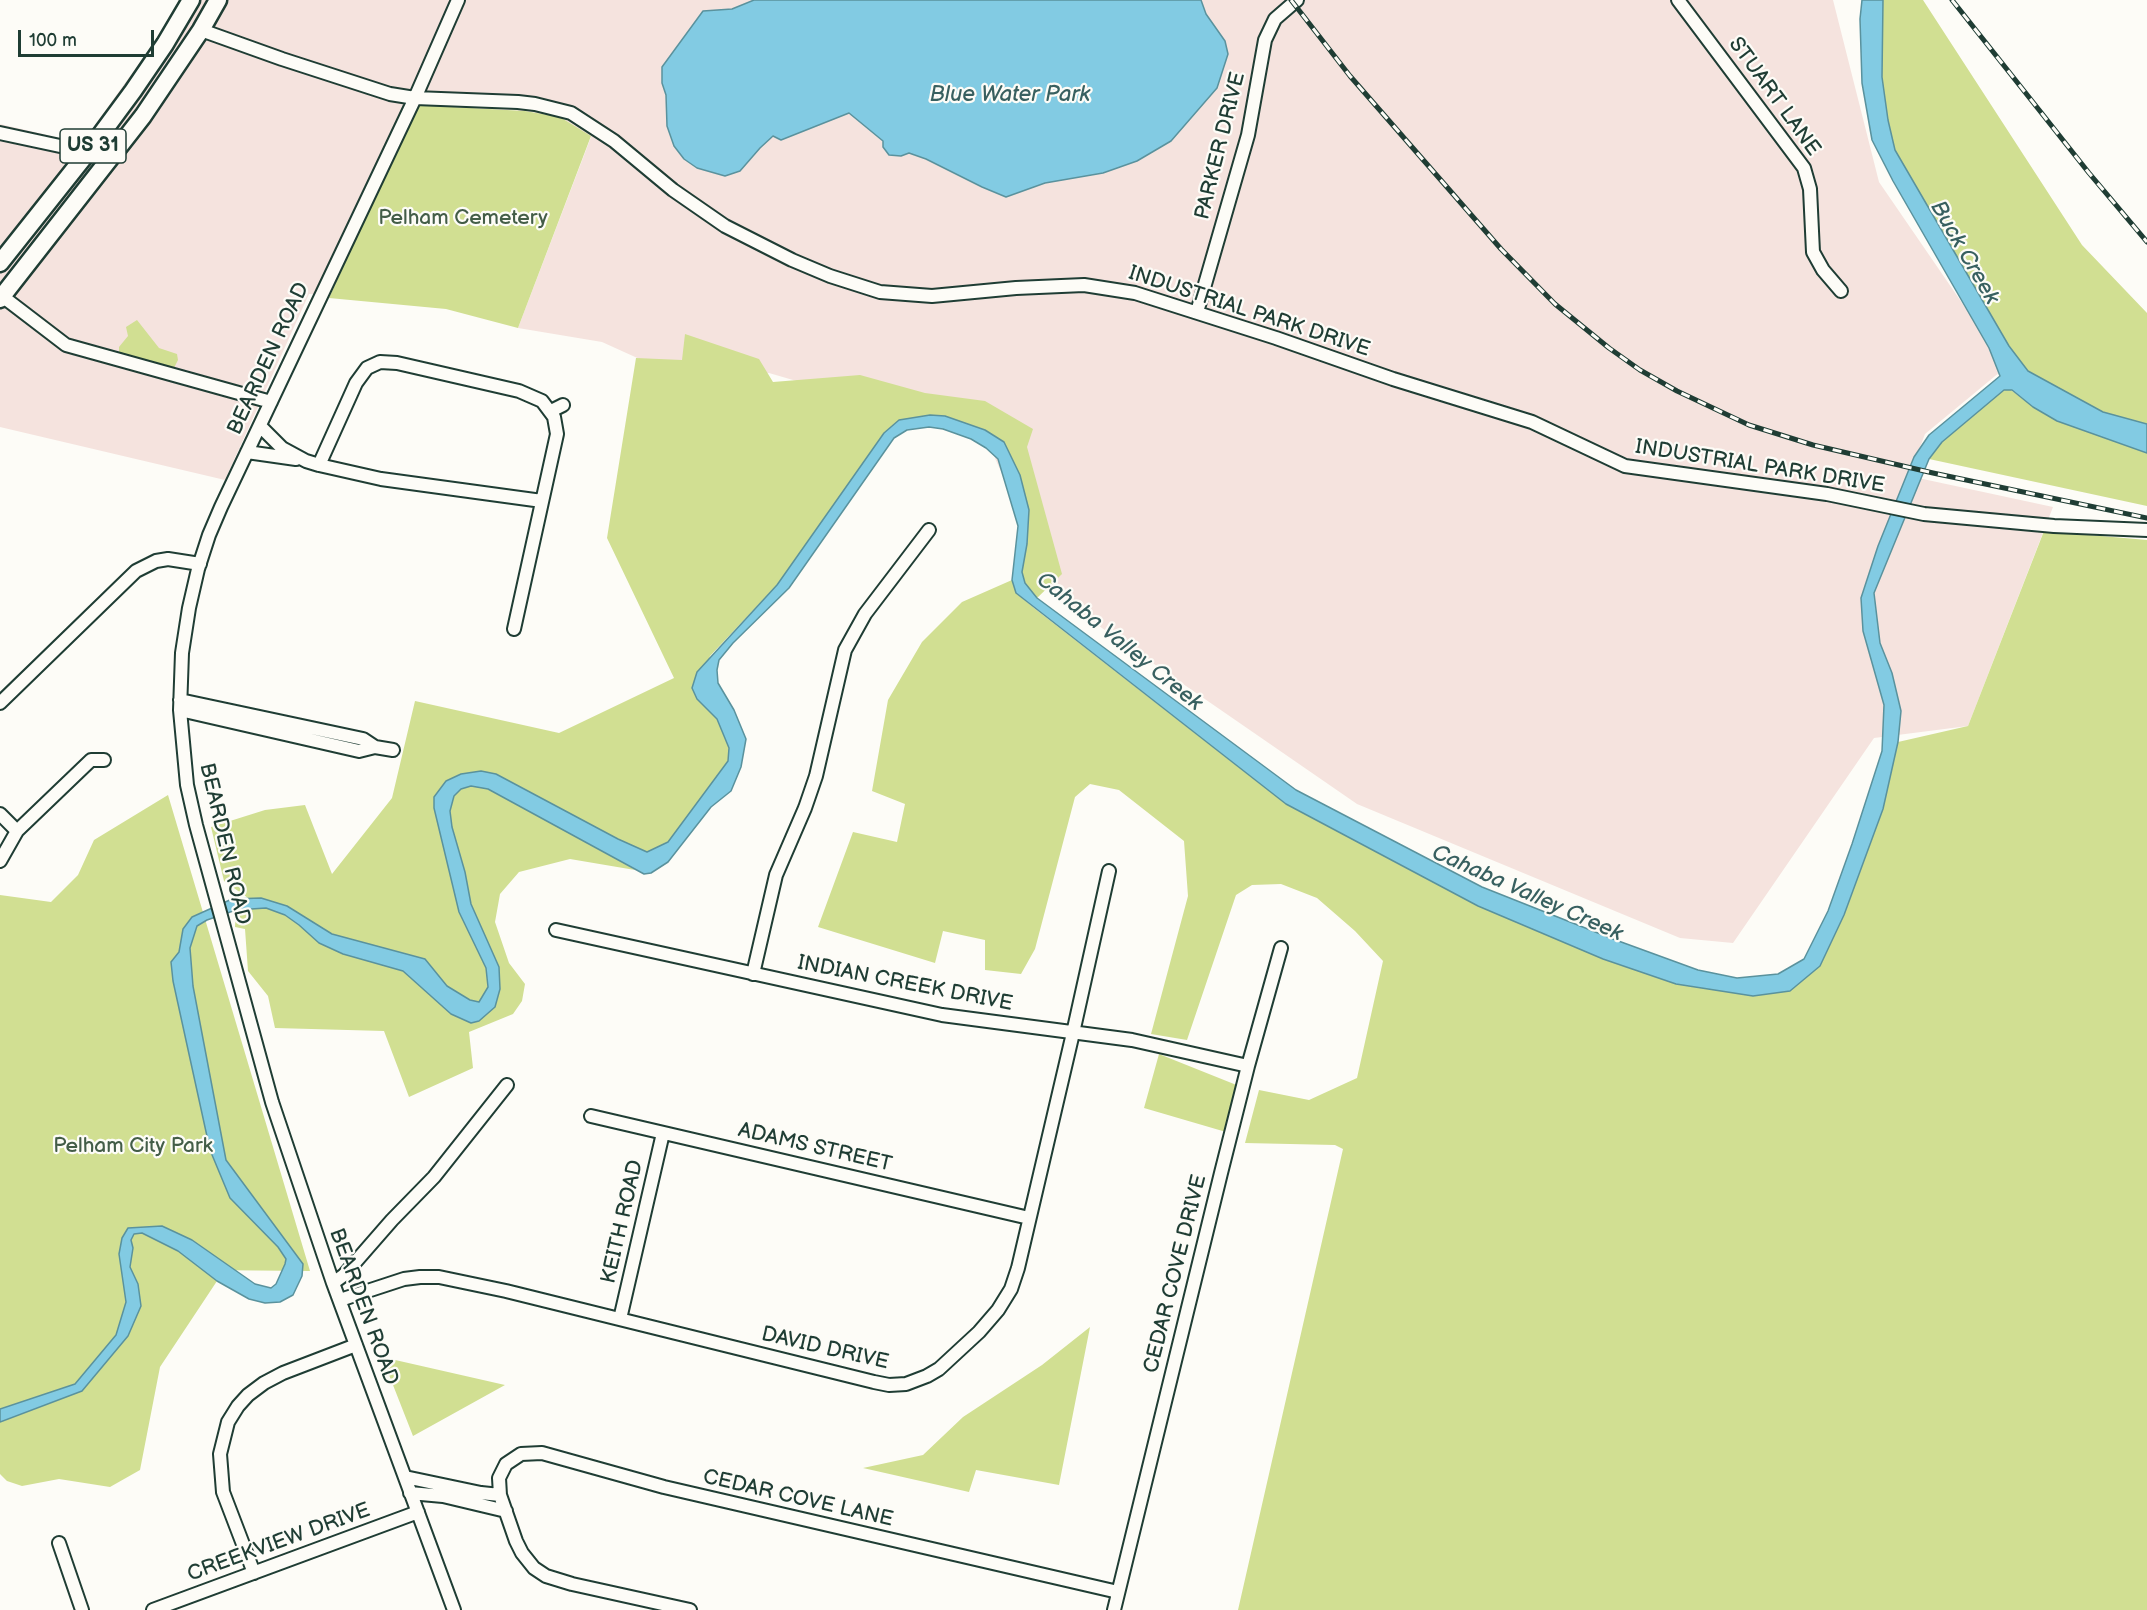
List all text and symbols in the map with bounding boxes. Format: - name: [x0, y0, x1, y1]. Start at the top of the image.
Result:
- scale bar: [21, 18, 158, 56]
- text: 100 m: [29, 30, 77, 51]
- street label: STUART LANE: [1723, 33, 1825, 161]
- street label: PARKER DRIVE: [1190, 70, 1252, 222]
- water label: Blue Water Park: [930, 82, 1090, 108]
- road number: US 31: [60, 129, 126, 163]
- water label: Buck Creek: [1924, 196, 2004, 310]
- park label: Pelham Cemetery: [378, 206, 548, 232]
- street label: INDUSTRIAL PARK DRIVE: [1125, 261, 1373, 363]
- street label: BEARDEN ROAD: [223, 279, 315, 439]
- street label: INDUSTRIAL PARK DRIVE: [1633, 435, 1887, 499]
- water label: Cahaba Valley Creek: [1031, 567, 1207, 717]
- street label: BEARDEN ROAD: [193, 761, 255, 927]
- water label: Cahaba Valley Creek: [1427, 840, 1627, 948]
- street label: INDIAN CREEK DRIVE: [795, 951, 1015, 1017]
- street label: ADAMS STREET: [736, 1118, 894, 1178]
- park label: Pelham City Park: [53, 1134, 213, 1160]
- street label: KEITH ROAD: [597, 1158, 649, 1286]
- street label: CEDAR COVE DRIVE: [1139, 1172, 1213, 1376]
- street label: BEARDEN ROAD: [323, 1225, 403, 1389]
- street label: DAVID DRIVE: [759, 1322, 891, 1376]
- street label: CEDAR COVE LANE: [700, 1465, 896, 1533]
- street label: CREEKVIEW DRIVE: [184, 1498, 374, 1588]

